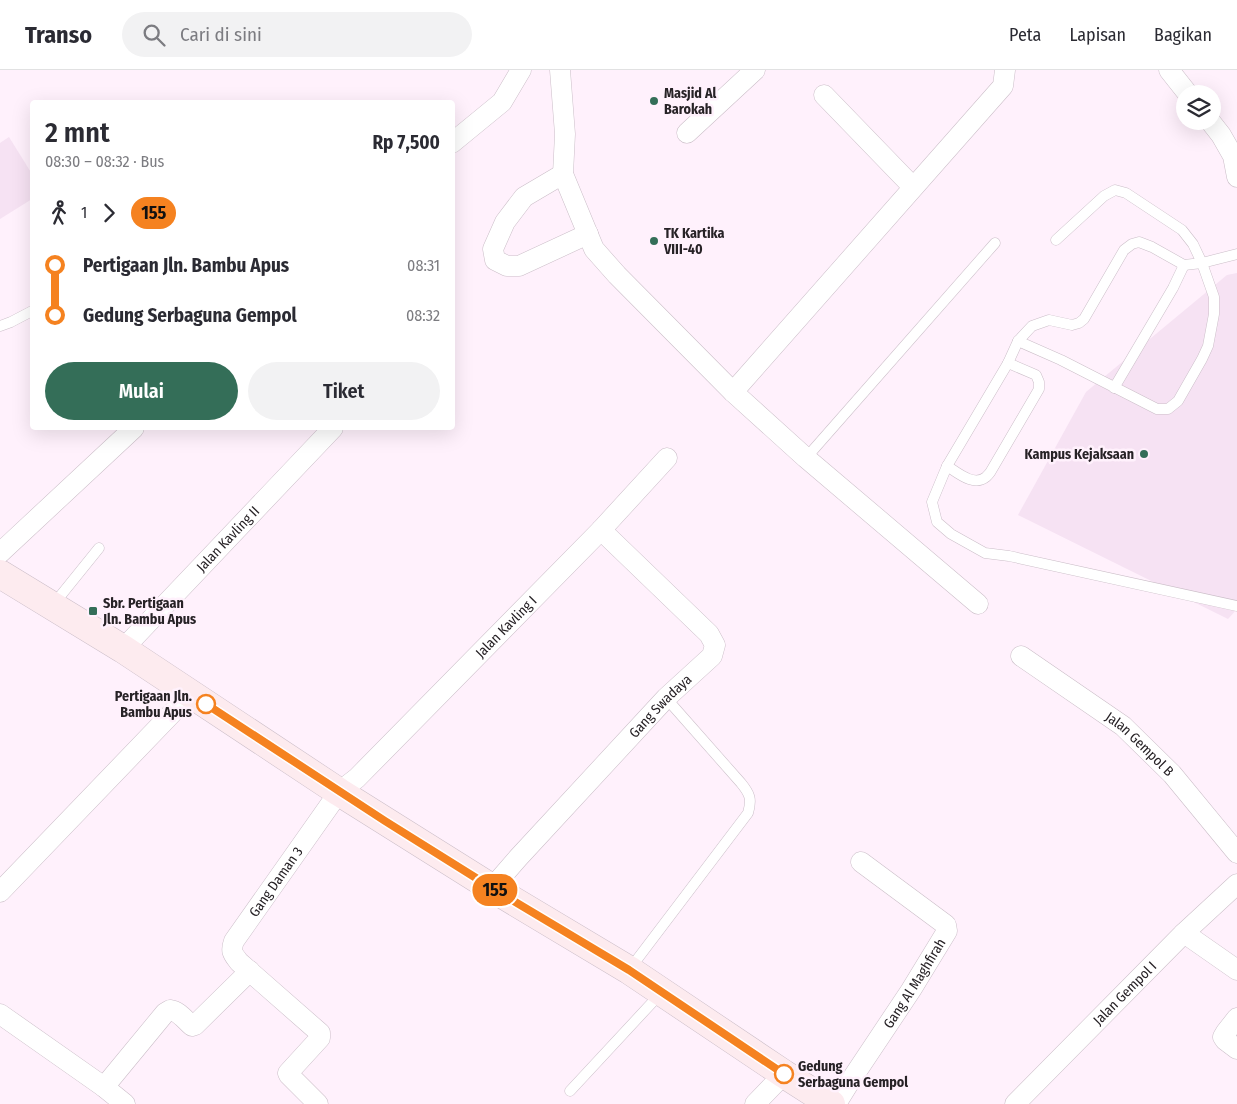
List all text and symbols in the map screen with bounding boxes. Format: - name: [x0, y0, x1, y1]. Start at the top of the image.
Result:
- search box: [122, 12, 472, 57]
- text: Transo: [25, 21, 92, 49]
- icon: search: [140, 21, 168, 49]
- text: Cari di sini: [180, 23, 262, 46]
- text: Peta: [1009, 24, 1041, 46]
- text: Lapisan: [1069, 24, 1126, 46]
- text: Bagikan: [1154, 24, 1212, 46]
- place label: Masjid Al Barokah: [664, 85, 716, 118]
- map controls: [1176, 85, 1221, 130]
- button: layers: [1176, 85, 1221, 130]
- marker: Masjid Al Barokah: [648, 95, 660, 107]
- text: 2 mnt: [45, 116, 110, 149]
- text: Rp 7,500: [372, 131, 440, 154]
- text: 08:30 – 08:32 · Bus: [45, 152, 164, 171]
- icon: walk: [45, 199, 73, 227]
- icon: forward: [95, 199, 123, 227]
- text: 155: [141, 202, 166, 224]
- text: 1: [81, 203, 87, 222]
- place label: TK Kartika VIII-40: [663, 225, 724, 258]
- marker: TK Kartika VIII-40: [648, 235, 660, 247]
- text: Pertigaan Jln. Bambu Apus: [83, 254, 289, 277]
- text: 08:31: [407, 256, 440, 275]
- text: Gedung Serbaguna Gempol: [83, 304, 297, 327]
- text: 08:32: [406, 306, 440, 325]
- button: Mulai: [45, 362, 238, 420]
- button: Tiket: [248, 362, 440, 420]
- place label: Kampus Kejaksaan: [1025, 446, 1134, 463]
- marker: Kampus Kejaksaan: [1138, 448, 1150, 460]
- street label: Jalan Kavling II: [193, 503, 263, 575]
- street label: Jalan Kavling I: [472, 592, 540, 661]
- place label: Sbr. Pertigaan Jln. Bambu Apus: [102, 595, 196, 628]
- marker: Sbr. Pertigaan Jln. Bambu Apus: [87, 605, 99, 617]
- street label: Gang Swadaya: [625, 670, 695, 741]
- place label: Pertigaan Jln. Bambu Apus: [115, 688, 192, 721]
- marker: Pertigaan Jln. Bambu Apus: [196, 694, 216, 714]
- street label: Jalan Gempol B: [1102, 708, 1178, 780]
- street label: Gang Daman 3: [245, 843, 306, 920]
- line badge: 155: [466, 874, 524, 906]
- text: 155: [482, 879, 508, 901]
- street label: Gang Al Maghfirah: [879, 935, 949, 1031]
- street label: Jalan Gempol I: [1089, 958, 1160, 1029]
- place label: Gedung Serbaguna Gempol: [798, 1058, 908, 1091]
- marker: Gedung Serbaguna Gempol: [774, 1064, 794, 1084]

